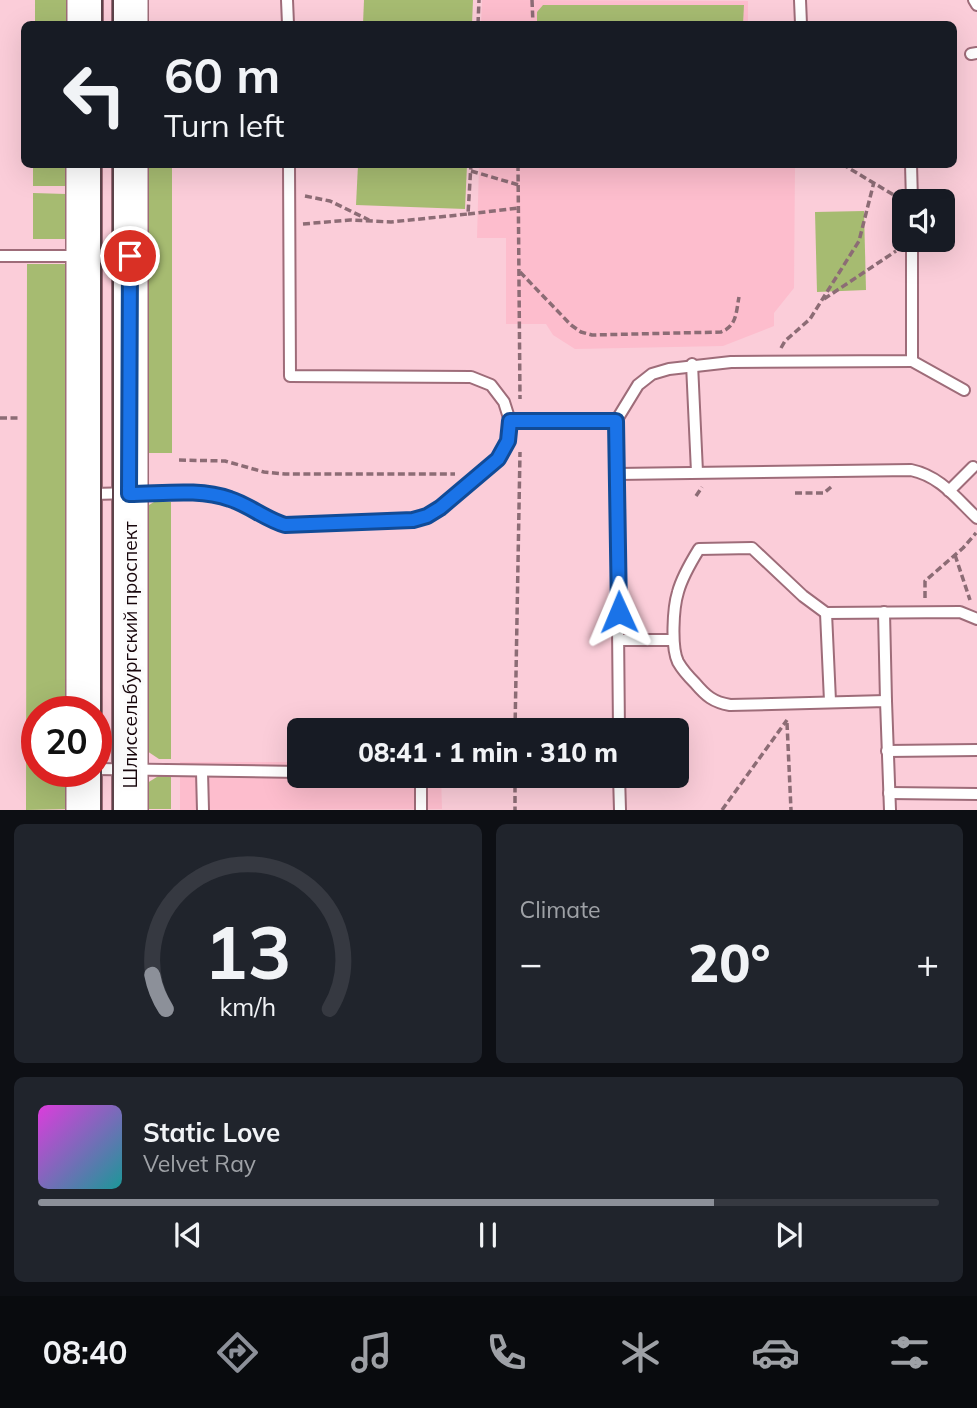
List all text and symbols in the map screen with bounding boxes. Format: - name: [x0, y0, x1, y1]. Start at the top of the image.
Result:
- text: 60 m: [164, 44, 280, 105]
- icon: left: [49, 49, 140, 140]
- text: Turn left: [164, 105, 284, 145]
- map controls: [892, 189, 955, 252]
- button: sound: [892, 189, 955, 252]
- pin: [100, 226, 160, 286]
- icon: arrive: [111, 237, 149, 275]
- street label: Шлиссельбургский проспект: [118, 521, 142, 789]
- position arrow: [582, 575, 656, 649]
- speed limit sign: 20: [21, 696, 112, 787]
- text: 08:41 · 1 min · 310 m: [358, 736, 618, 769]
- text: Climate: [520, 895, 601, 924]
- text: 13: [204, 907, 291, 998]
- text: 20°: [688, 930, 770, 995]
- text: −: [520, 939, 542, 987]
- text: +: [916, 939, 939, 987]
- text: km/h: [219, 991, 276, 1022]
- text: Static Love: [143, 1116, 280, 1149]
- text: Velvet Ray: [143, 1149, 256, 1178]
- icon: previous: [169, 1216, 207, 1254]
- icon: pause: [469, 1216, 507, 1254]
- icon: next: [770, 1216, 808, 1254]
- icon: directions: [213, 1328, 262, 1377]
- icon: music: [347, 1328, 396, 1377]
- icon: phone: [482, 1328, 531, 1377]
- icon: climate: [616, 1328, 665, 1377]
- icon: car: [751, 1328, 800, 1377]
- icon: filters: [885, 1328, 934, 1377]
- text: 08:40: [43, 1332, 127, 1372]

